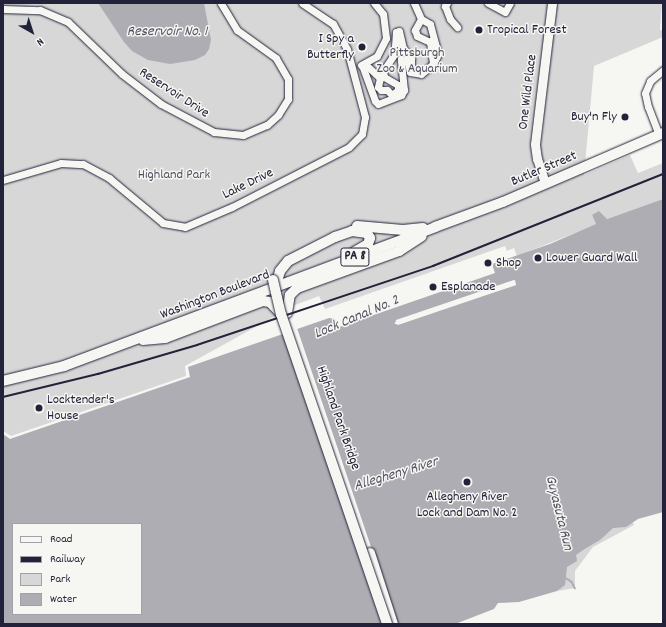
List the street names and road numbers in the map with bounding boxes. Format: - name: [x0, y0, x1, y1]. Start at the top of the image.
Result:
- street label: One Wild Place: [515, 53, 541, 131]
- street label: Reservoir Drive: [136, 64, 212, 122]
- street label: Butler Street: [509, 148, 579, 190]
- street label: Lake Drive: [220, 165, 276, 203]
- road number: PA 8: [340, 246, 370, 268]
- street label: Washington Boulevard: [158, 266, 272, 324]
- street label: Highland Park Bridge: [312, 364, 364, 472]

